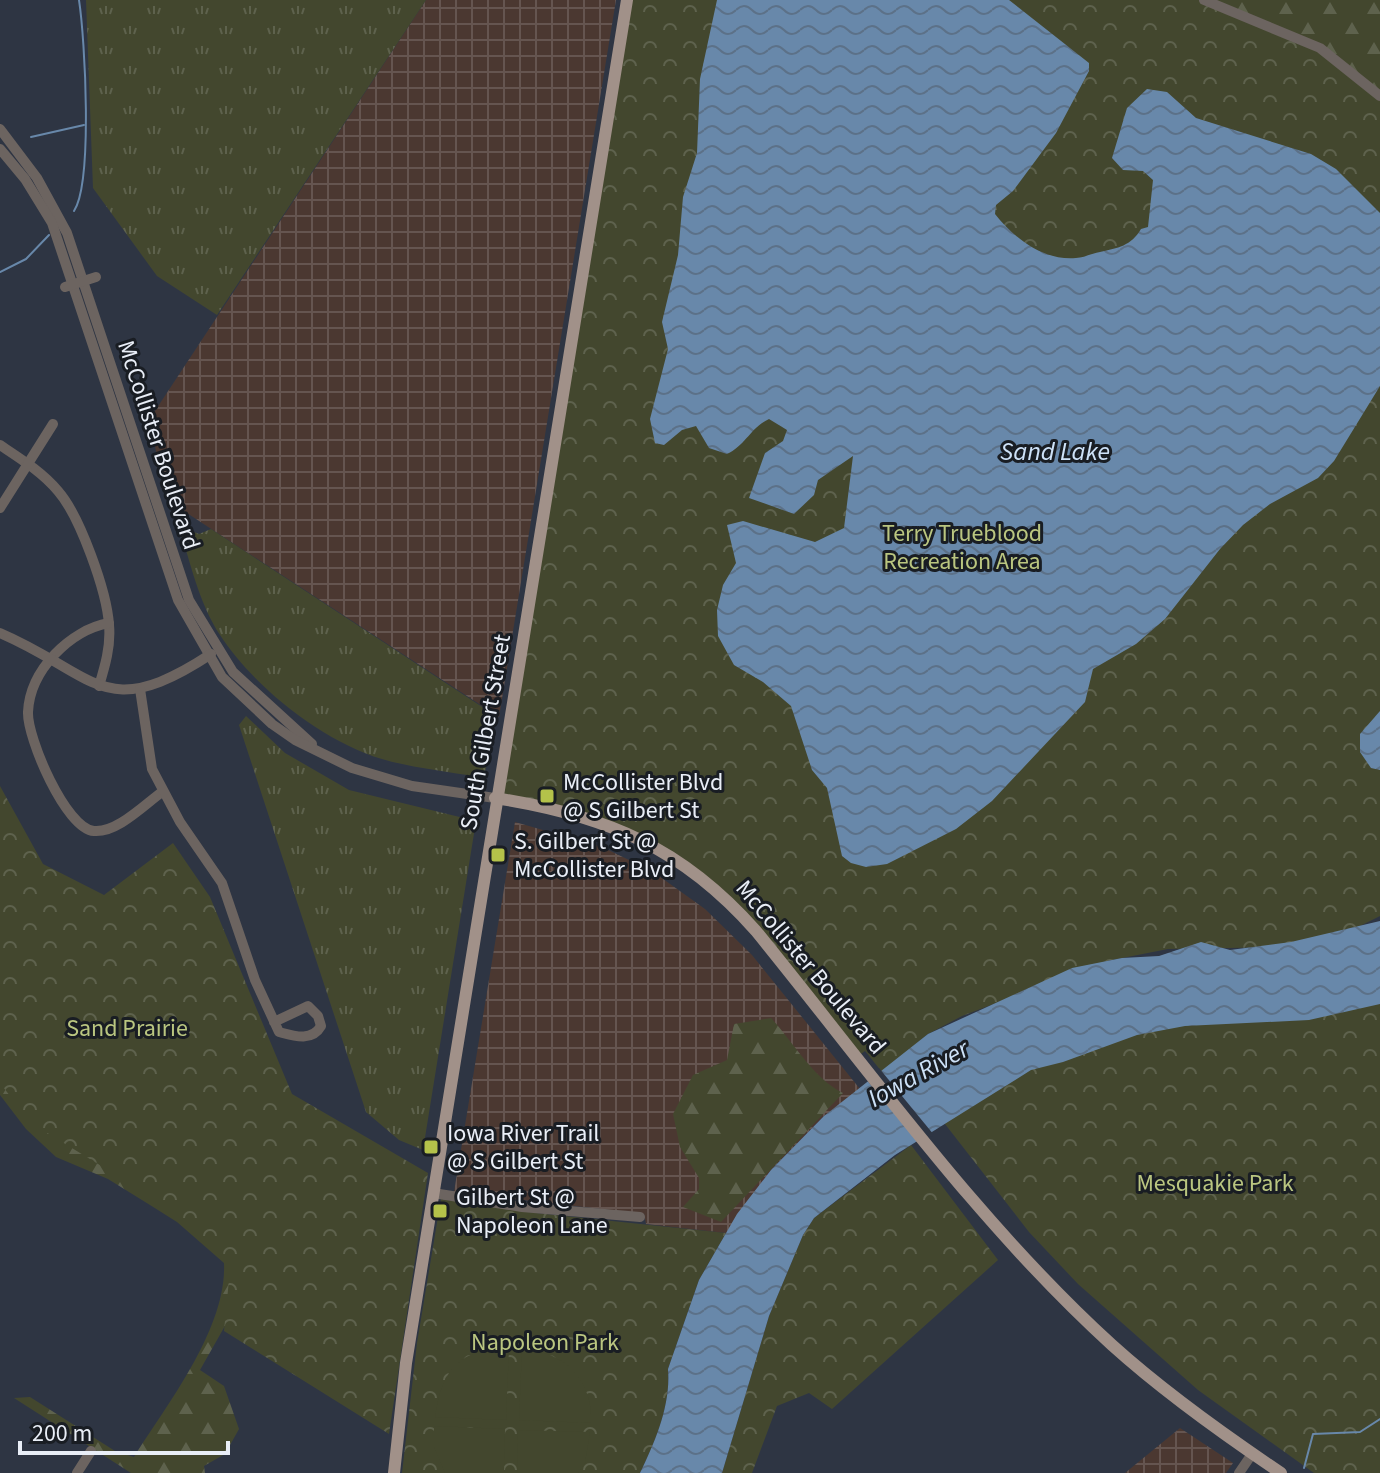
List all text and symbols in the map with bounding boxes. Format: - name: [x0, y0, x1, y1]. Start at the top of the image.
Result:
- street label: McCollister Boulevard: [108, 336, 209, 554]
- water label: Sand Lake: [1000, 433, 1110, 470]
- park label: Terry Trueblood Recreation Area: [882, 516, 1042, 579]
- street label: South Gilbert Street: [451, 631, 520, 833]
- place label: McCollister Blvd @ S Gilbert St: [563, 765, 723, 828]
- marker: McCollister Blvd @ S Gilbert St: [538, 787, 556, 805]
- place label: S. Gilbert St @ McCollister Blvd: [514, 824, 674, 887]
- marker: S. Gilbert St @ McCollister Blvd: [489, 846, 507, 864]
- street label: McCollister Boulevard: [727, 872, 894, 1062]
- park label: Sand Prairie: [66, 1011, 188, 1046]
- water label: Iowa River: [861, 1030, 977, 1116]
- place label: Iowa River Trail @ S Gilbert St: [447, 1116, 600, 1179]
- marker: Iowa River Trail @ S Gilbert St: [422, 1138, 440, 1156]
- park label: Mesquakie Park: [1136, 1166, 1294, 1201]
- place label: Gilbert St @ Napoleon Lane: [456, 1180, 608, 1243]
- marker: Gilbert St @ Napoleon Lane: [431, 1202, 449, 1220]
- park label: Napoleon Park: [471, 1325, 619, 1360]
- scale bar: [20, 1405, 228, 1455]
- text: 200 m: [32, 1416, 92, 1451]

